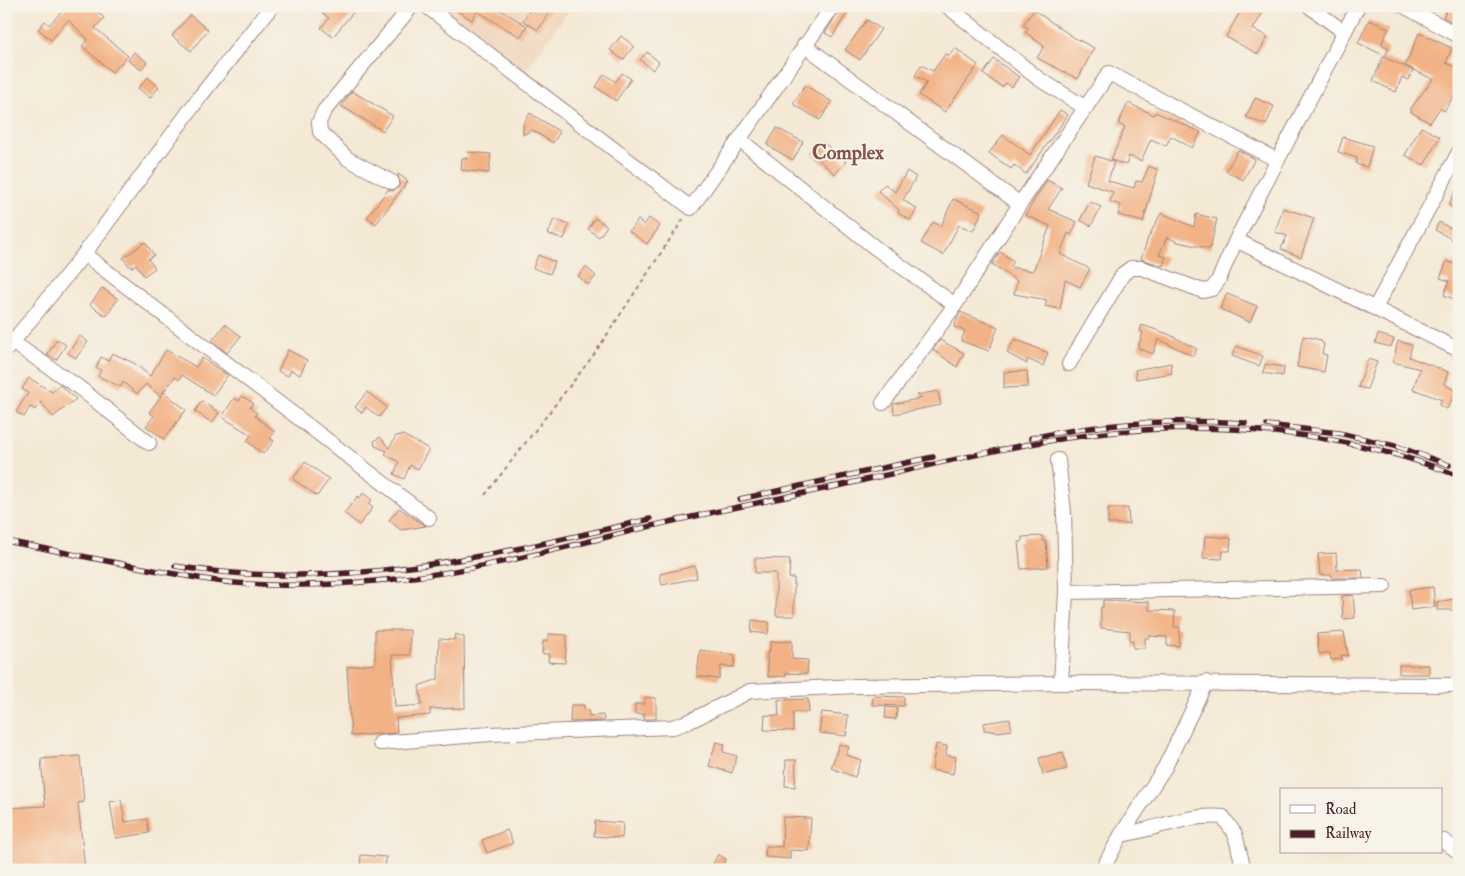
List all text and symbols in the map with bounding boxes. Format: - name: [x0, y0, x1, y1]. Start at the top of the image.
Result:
- district label: Complex: [812, 140, 884, 166]
- legend: [1280, 788, 1442, 854]
- text: Road: [1325, 800, 1357, 819]
- text: Railway: [1325, 824, 1372, 843]

